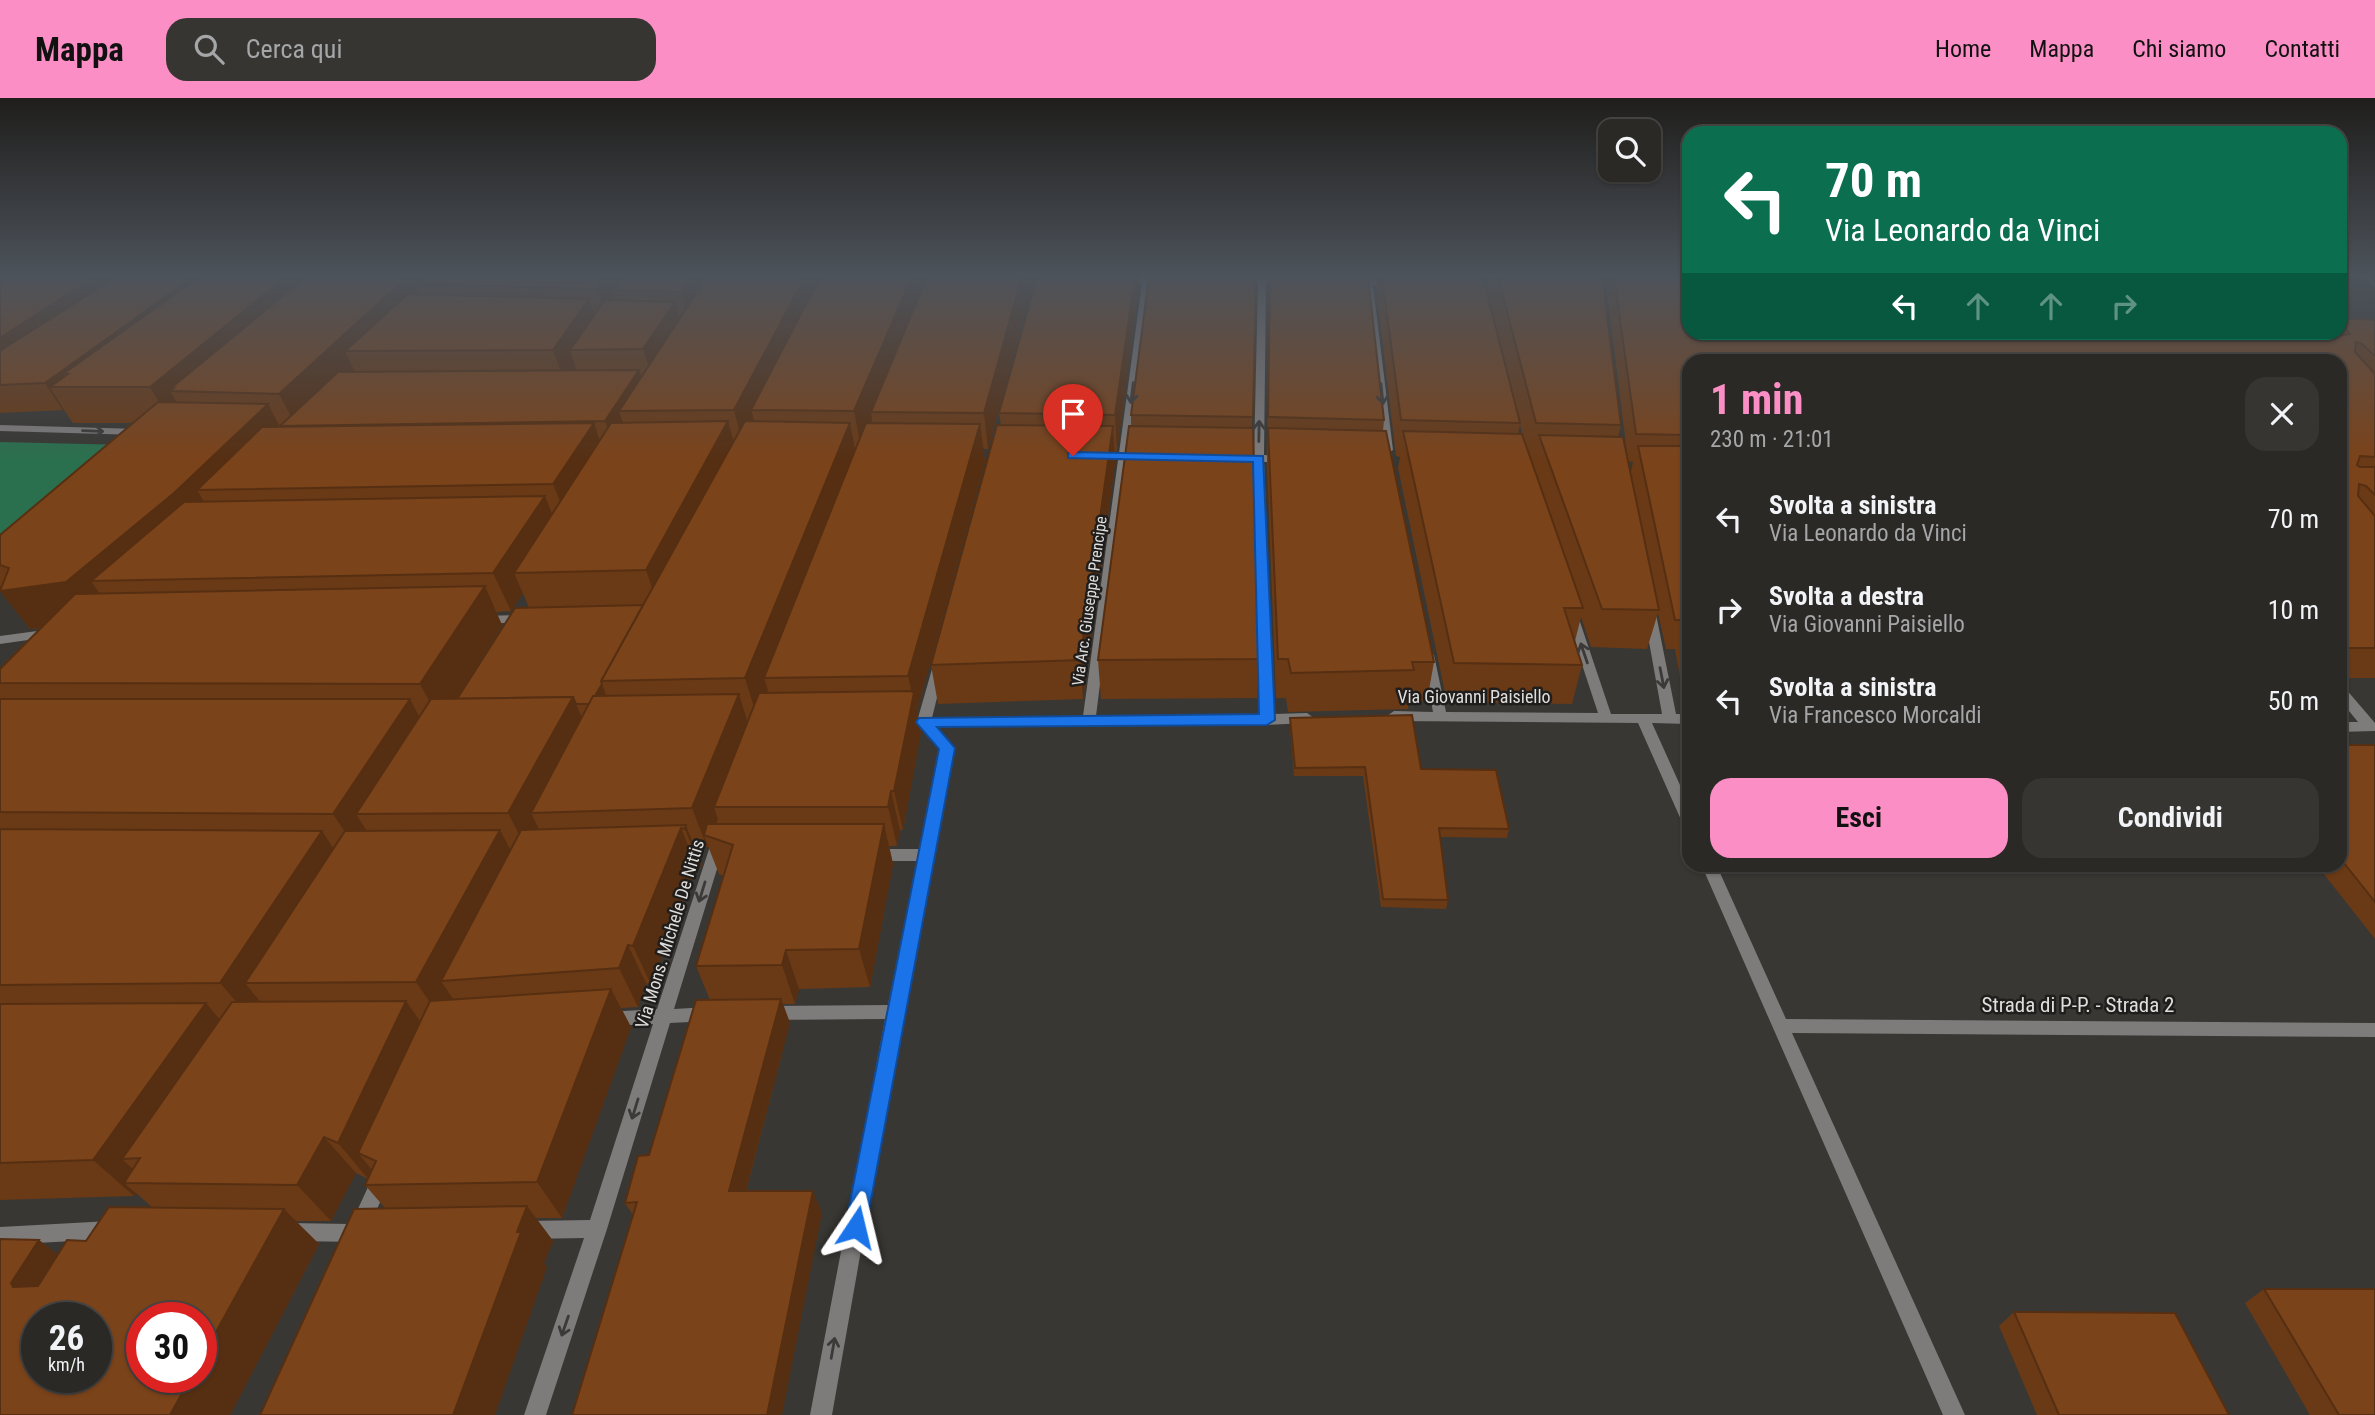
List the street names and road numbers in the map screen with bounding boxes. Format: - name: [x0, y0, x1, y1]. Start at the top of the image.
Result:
- street label: Via Arc. Giuseppe Prencipe: [1068, 515, 1111, 687]
- street label: Via Giovanni Paisiello: [1397, 686, 1551, 707]
- street label: Via Mons. Michele De Nittis: [631, 837, 708, 1031]
- street label: Strada di P-P. - Strada 2: [1982, 993, 2174, 1017]

